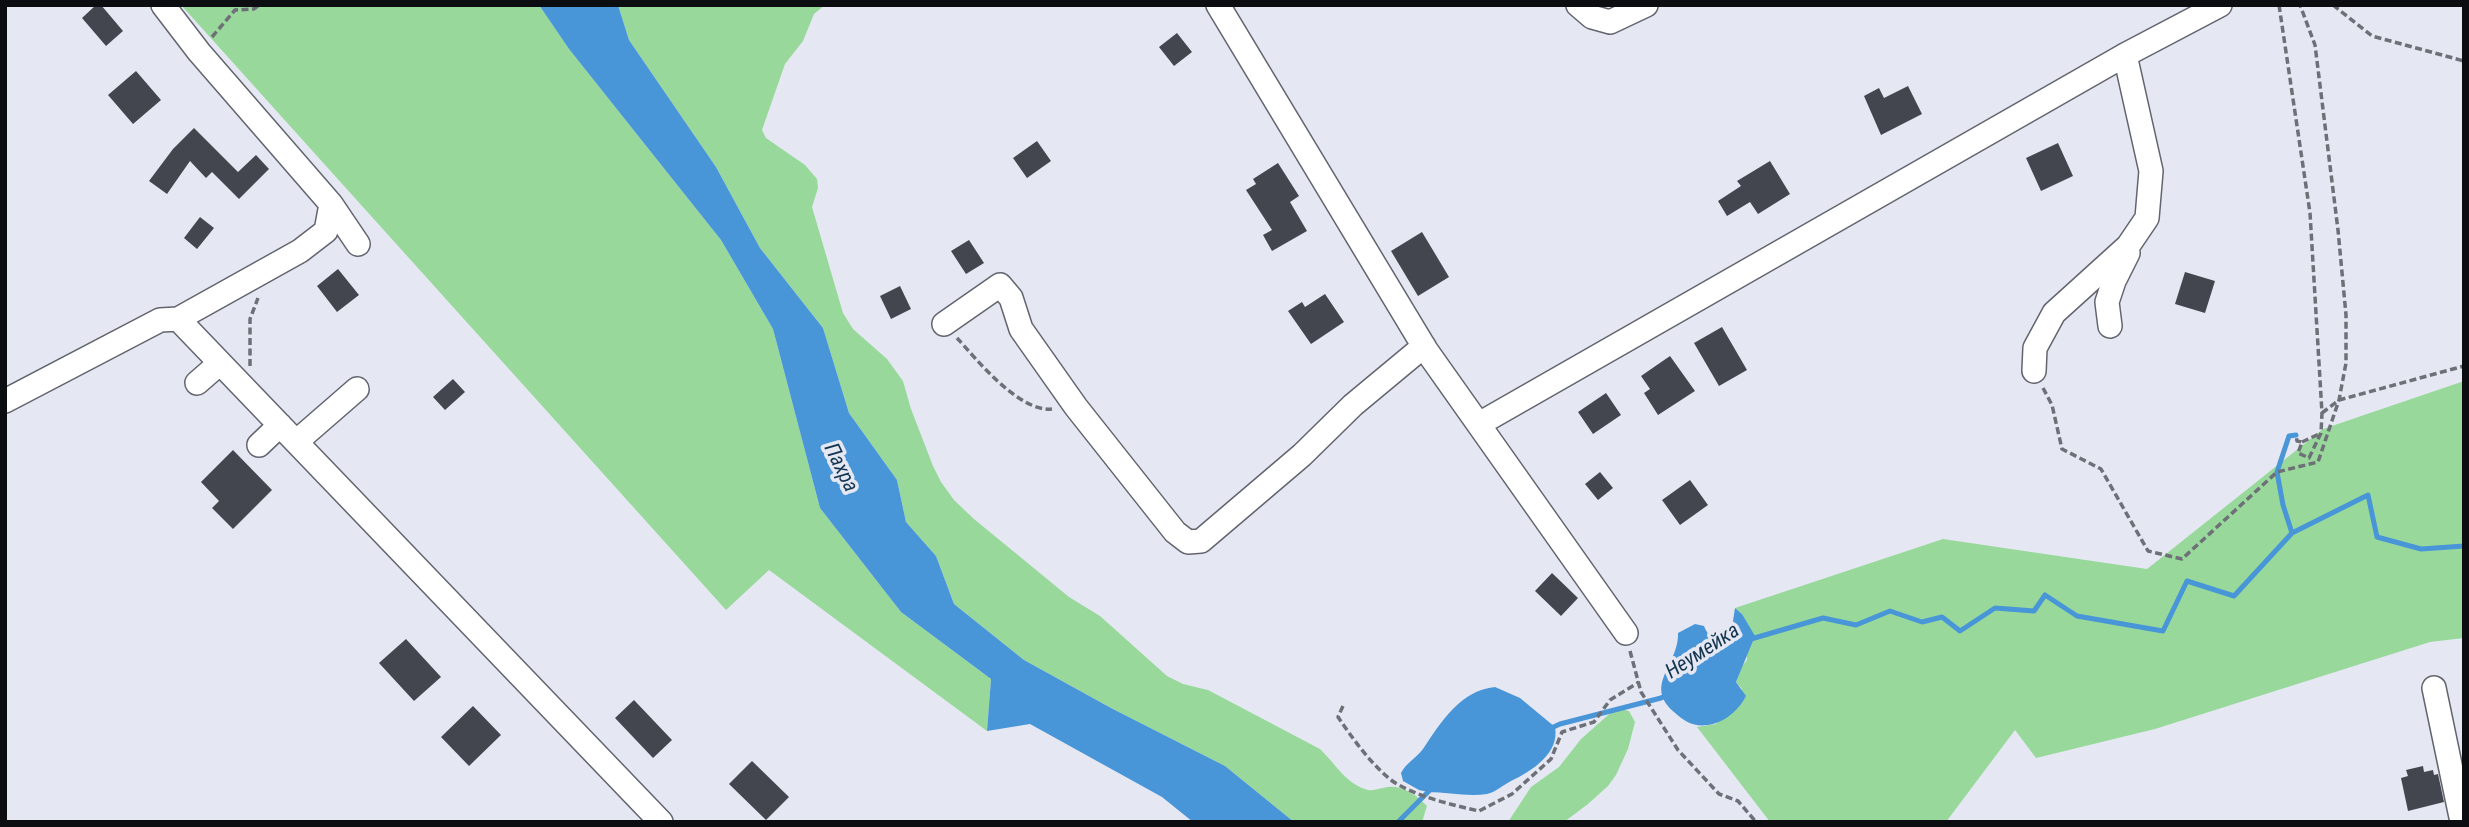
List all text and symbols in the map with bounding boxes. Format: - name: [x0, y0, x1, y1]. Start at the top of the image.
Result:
- water label: Пахра: [817, 439, 863, 497]
- water label: Неумейка: [1661, 619, 1745, 685]

